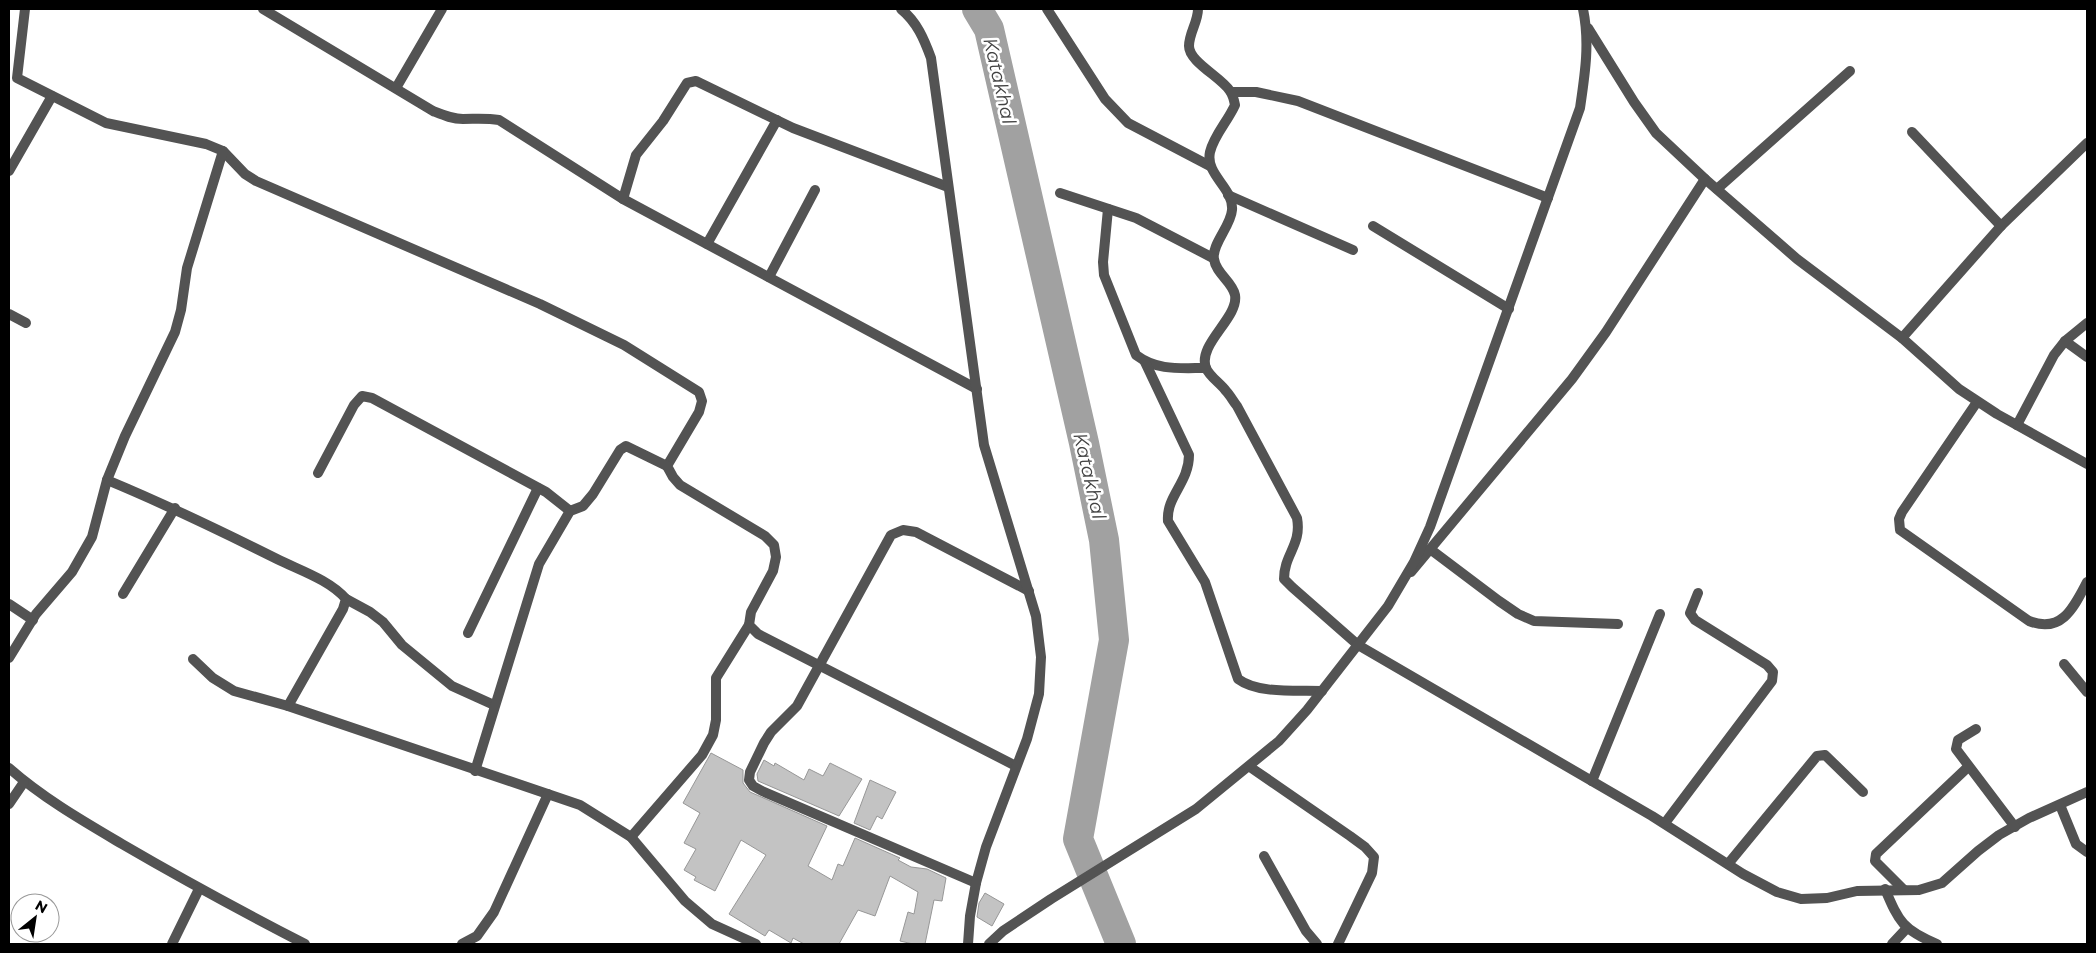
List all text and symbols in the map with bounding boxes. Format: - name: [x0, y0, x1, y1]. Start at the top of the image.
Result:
- water label: Katakhal: [978, 35, 1021, 128]
- water label: Katakhal: [1068, 430, 1111, 523]
- north arrow: [10, 893, 60, 943]
- text: N: [32, 896, 51, 917]

